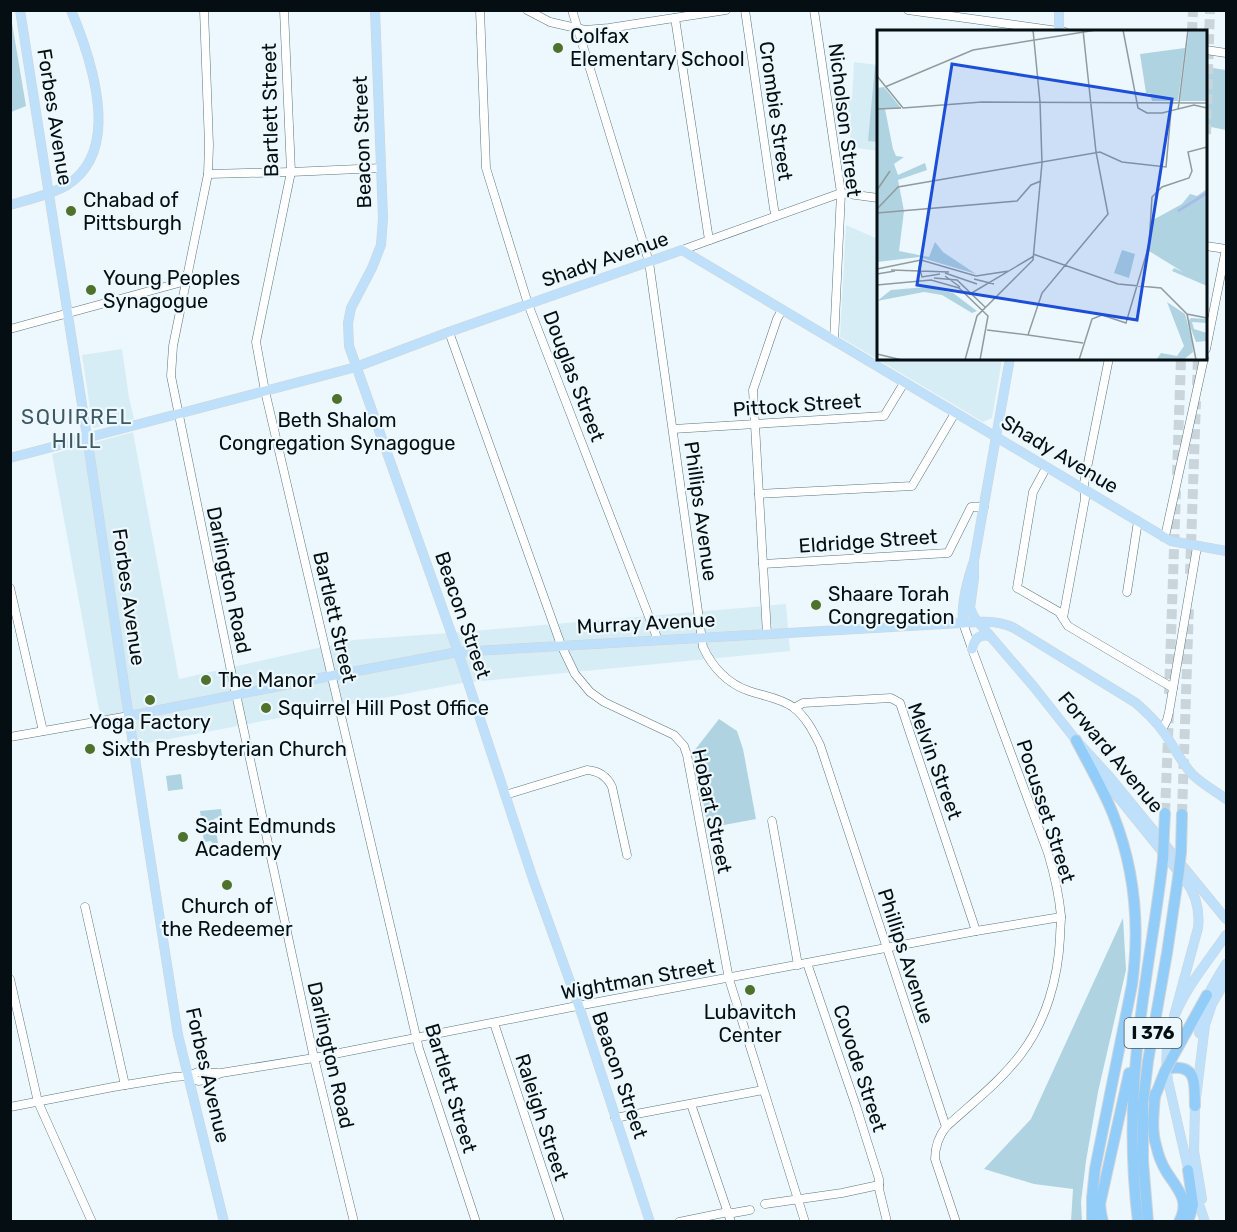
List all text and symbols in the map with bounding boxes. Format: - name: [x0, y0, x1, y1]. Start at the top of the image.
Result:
- place label: Colfax Elementary School: [570, 24, 745, 71]
- inset map: [877, 30, 1207, 360]
- street label: Crombie Street: [754, 40, 798, 182]
- marker: Colfax Elementary School: [551, 41, 565, 55]
- street label: Nicholson Street: [824, 42, 866, 198]
- street label: Bartlett Street: [257, 43, 283, 177]
- street label: Forbes Avenue: [32, 47, 78, 187]
- street label: Beacon Street: [348, 75, 376, 209]
- place label: Chabad of Pittsburgh: [83, 188, 182, 235]
- marker: Chabad of Pittsburgh: [64, 204, 78, 218]
- street label: Shady Avenue: [538, 226, 672, 292]
- place label: Young Peoples Synagogue: [103, 266, 240, 313]
- marker: Young Peoples Synagogue: [84, 283, 98, 297]
- street label: Douglas Street: [538, 307, 610, 445]
- street label: Pittock Street: [732, 389, 862, 421]
- marker: Beth Shalom Congregation Synagogue: [330, 392, 344, 406]
- district label: SQUIRREL HILL: [21, 404, 133, 453]
- place label: Beth Shalom Congregation Synagogue: [219, 408, 455, 455]
- street label: Shady Avenue: [997, 410, 1123, 498]
- street label: Phillips Avenue: [679, 440, 723, 582]
- street label: Darlington Road: [202, 504, 256, 656]
- street label: Eldridge Street: [798, 524, 938, 558]
- street label: Forbes Avenue: [107, 527, 151, 667]
- street label: Beacon Street: [430, 548, 496, 682]
- street label: Bartlett Street: [308, 549, 362, 685]
- place label: Shaare Torah Congregation: [828, 582, 955, 629]
- marker: Shaare Torah Congregation: [809, 598, 823, 612]
- street label: Murray Avenue: [576, 607, 716, 639]
- place label: The Manor: [218, 668, 316, 692]
- marker: The Manor: [199, 673, 213, 687]
- street label: Forward Avenue: [1053, 686, 1169, 818]
- marker: Yoga Factory: [143, 693, 157, 707]
- place label: Squirrel Hill Post Office: [278, 696, 489, 720]
- street label: Melvin Street: [903, 699, 967, 823]
- marker: Squirrel Hill Post Office: [259, 701, 273, 715]
- place label: Yoga Factory: [89, 710, 211, 734]
- street label: Pocusset Street: [1012, 736, 1081, 886]
- place label: Sixth Presbyterian Church: [102, 737, 347, 761]
- marker: Sixth Presbyterian Church: [83, 742, 97, 756]
- street label: Hobart Street: [687, 746, 737, 876]
- place label: Saint Edmunds Academy: [195, 814, 336, 861]
- marker: Saint Edmunds Academy: [176, 830, 190, 844]
- marker: Church of the Redeemer: [220, 878, 234, 892]
- street label: Phillips Avenue: [873, 885, 939, 1027]
- place label: Church of the Redeemer: [161, 894, 293, 941]
- street label: Wightman Street: [559, 954, 717, 1004]
- street label: Darlington Road: [302, 979, 360, 1131]
- marker: Lubavitch Center: [743, 983, 757, 997]
- place label: Lubavitch Center: [704, 1000, 796, 1047]
- street label: Covode Street: [828, 1001, 892, 1135]
- street label: Forbes Avenue: [181, 1005, 235, 1145]
- street label: Beacon Street: [587, 1008, 653, 1142]
- road number: I 376: [1124, 1018, 1182, 1048]
- street label: Bartlett Street: [420, 1020, 482, 1156]
- street label: Raleigh Street: [510, 1051, 574, 1184]

